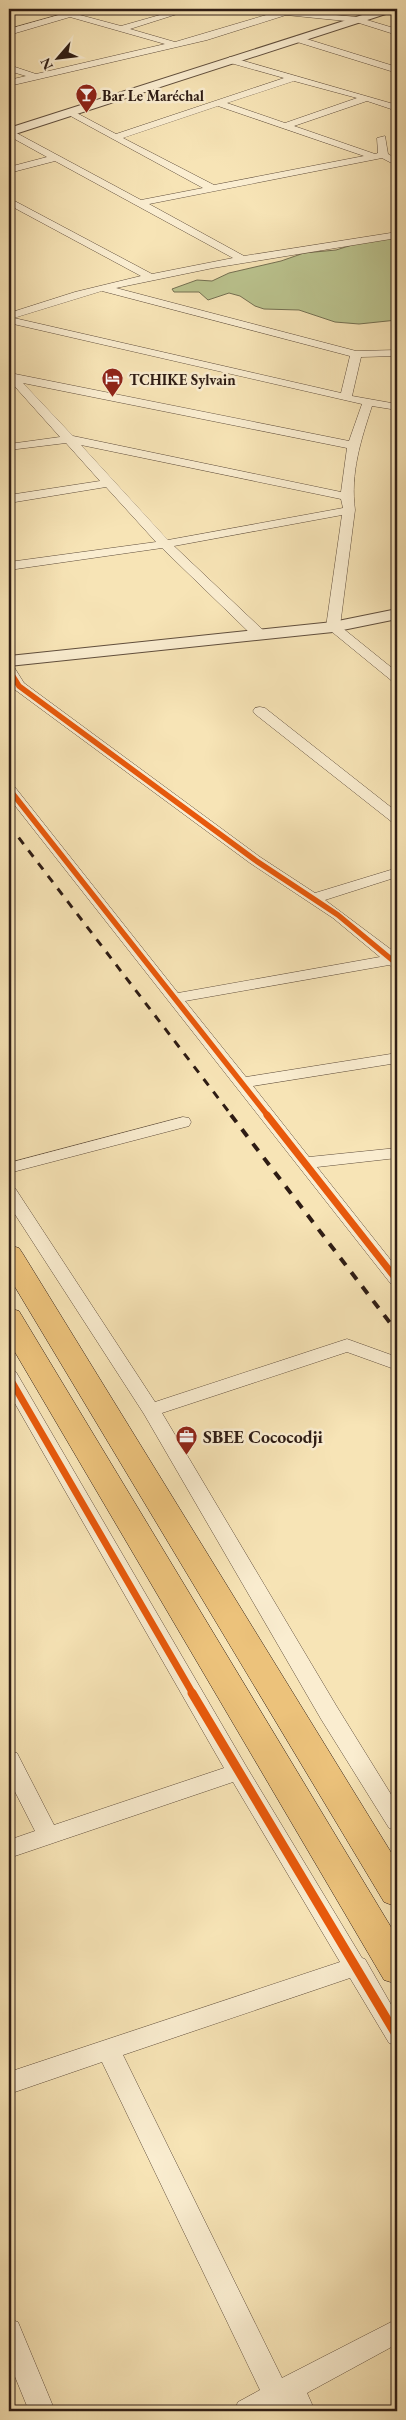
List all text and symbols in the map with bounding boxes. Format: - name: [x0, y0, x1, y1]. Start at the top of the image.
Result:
- north arrow: [32, 32, 82, 82]
- text: N: [36, 54, 57, 73]
- bar icon: Bar Le Maréchal: [74, 83, 98, 114]
- place label: Bar Le Maréchal: [102, 86, 205, 105]
- hotel icon: TCHIKE Sylvain: [101, 367, 125, 398]
- place label: TCHIKE Sylvain: [129, 370, 236, 389]
- office icon: SBEE Cococodji: [175, 1424, 199, 1455]
- place label: SBEE Cococodji: [203, 1425, 323, 1448]

